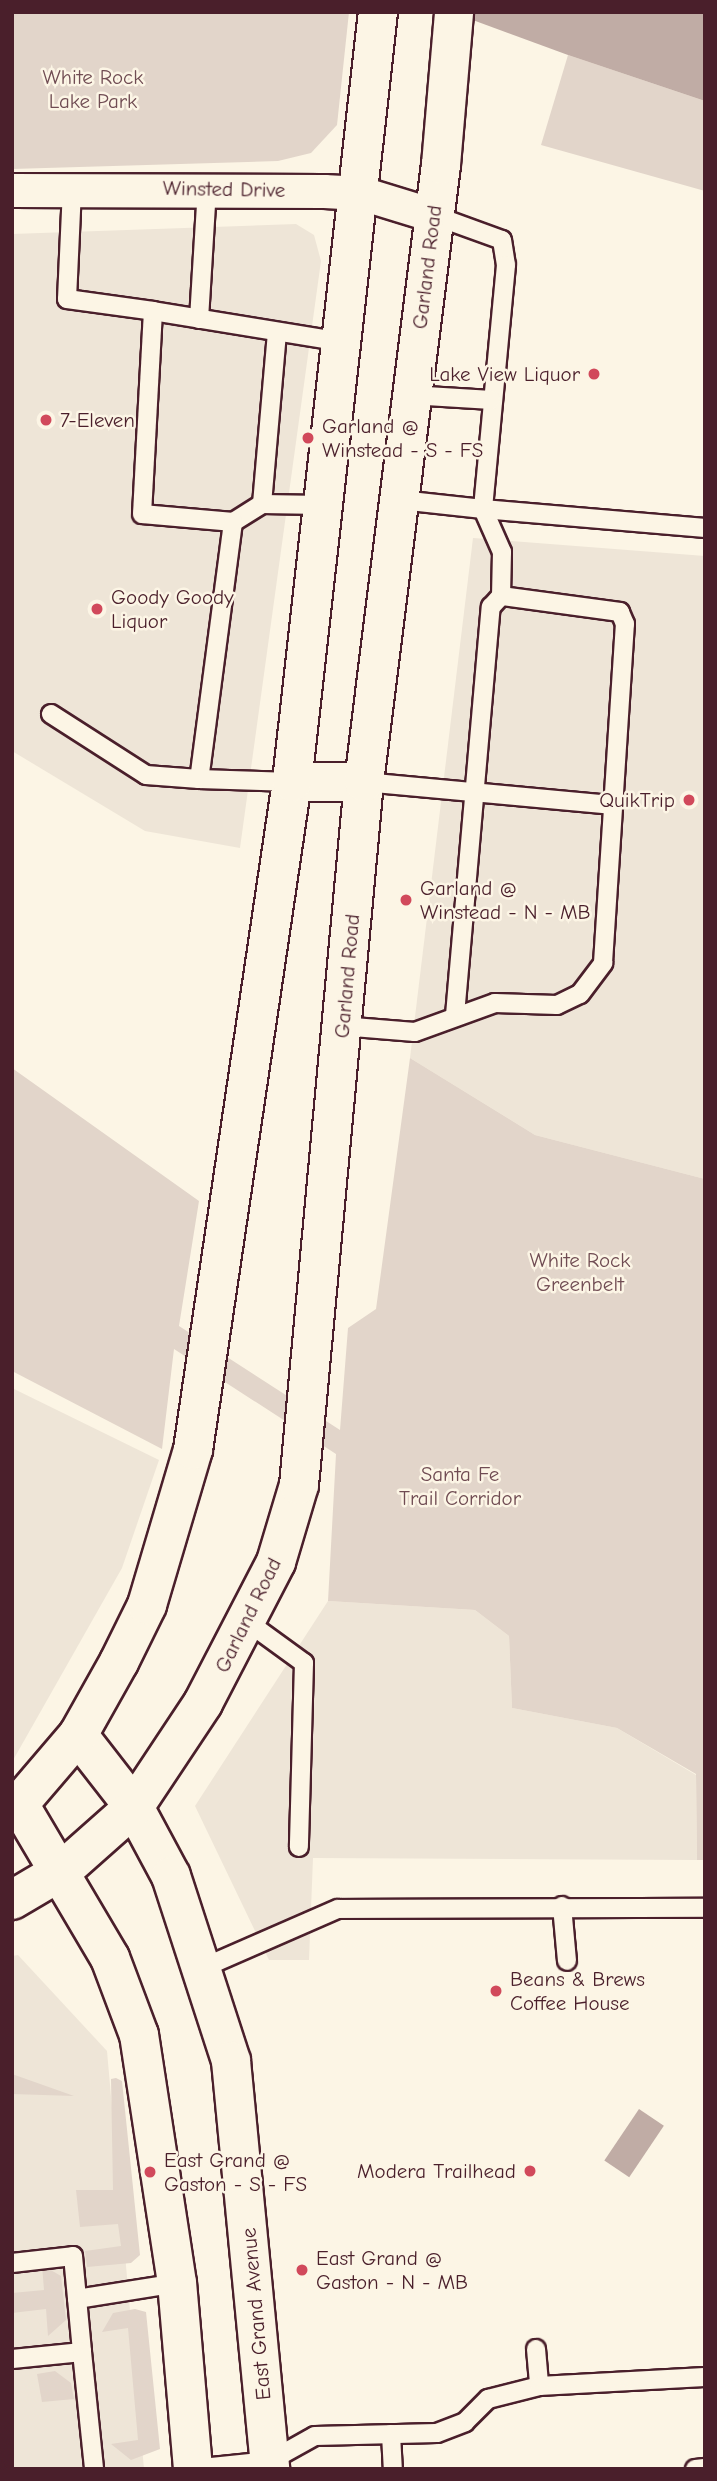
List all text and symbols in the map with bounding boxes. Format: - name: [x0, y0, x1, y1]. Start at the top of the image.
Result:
- park label: White Rock Lake Park: [43, 64, 143, 114]
- street label: Winsted Drive: [163, 175, 285, 203]
- street label: Garland Road: [407, 204, 447, 330]
- place label: Lake View Liquor: [429, 361, 580, 387]
- marker: Lake View Liquor: [586, 366, 602, 382]
- place label: 7-Eleven: [60, 407, 135, 433]
- marker: 7-Eleven: [38, 412, 54, 428]
- place label: Garland @ Winstead - S - FS: [322, 413, 483, 463]
- marker: Garland @ Winstead - S - FS: [300, 430, 316, 446]
- place label: Goody Goody Liquor: [111, 584, 234, 634]
- marker: Goody Goody Liquor: [89, 601, 105, 617]
- place label: QuikTrip: [599, 787, 675, 813]
- marker: QuikTrip: [681, 792, 697, 808]
- place label: Garland @ Winstead - N - MB: [420, 875, 591, 925]
- marker: Garland @ Winstead - N - MB: [398, 892, 414, 908]
- street label: Garland Road: [329, 913, 365, 1039]
- park label: White Rock Greenbelt: [530, 1247, 630, 1297]
- park label: Santa Fe Trail Corridor: [399, 1461, 521, 1511]
- street label: Garland Road: [209, 1553, 287, 1677]
- place label: Beans & Brews Coffee House: [510, 1966, 645, 2016]
- marker: Beans & Brews Coffee House: [488, 1983, 504, 1999]
- place label: East Grand @ Gaston - S - FS: [164, 2147, 307, 2197]
- place label: Modera Trailhead: [357, 2158, 516, 2184]
- marker: Modera Trailhead: [522, 2163, 538, 2179]
- marker: East Grand @ Gaston - S - FS: [142, 2164, 158, 2180]
- street label: East Grand Avenue: [236, 2227, 276, 2401]
- place label: East Grand @ Gaston - N - MB: [316, 2245, 468, 2295]
- marker: East Grand @ Gaston - N - MB: [294, 2262, 310, 2278]

